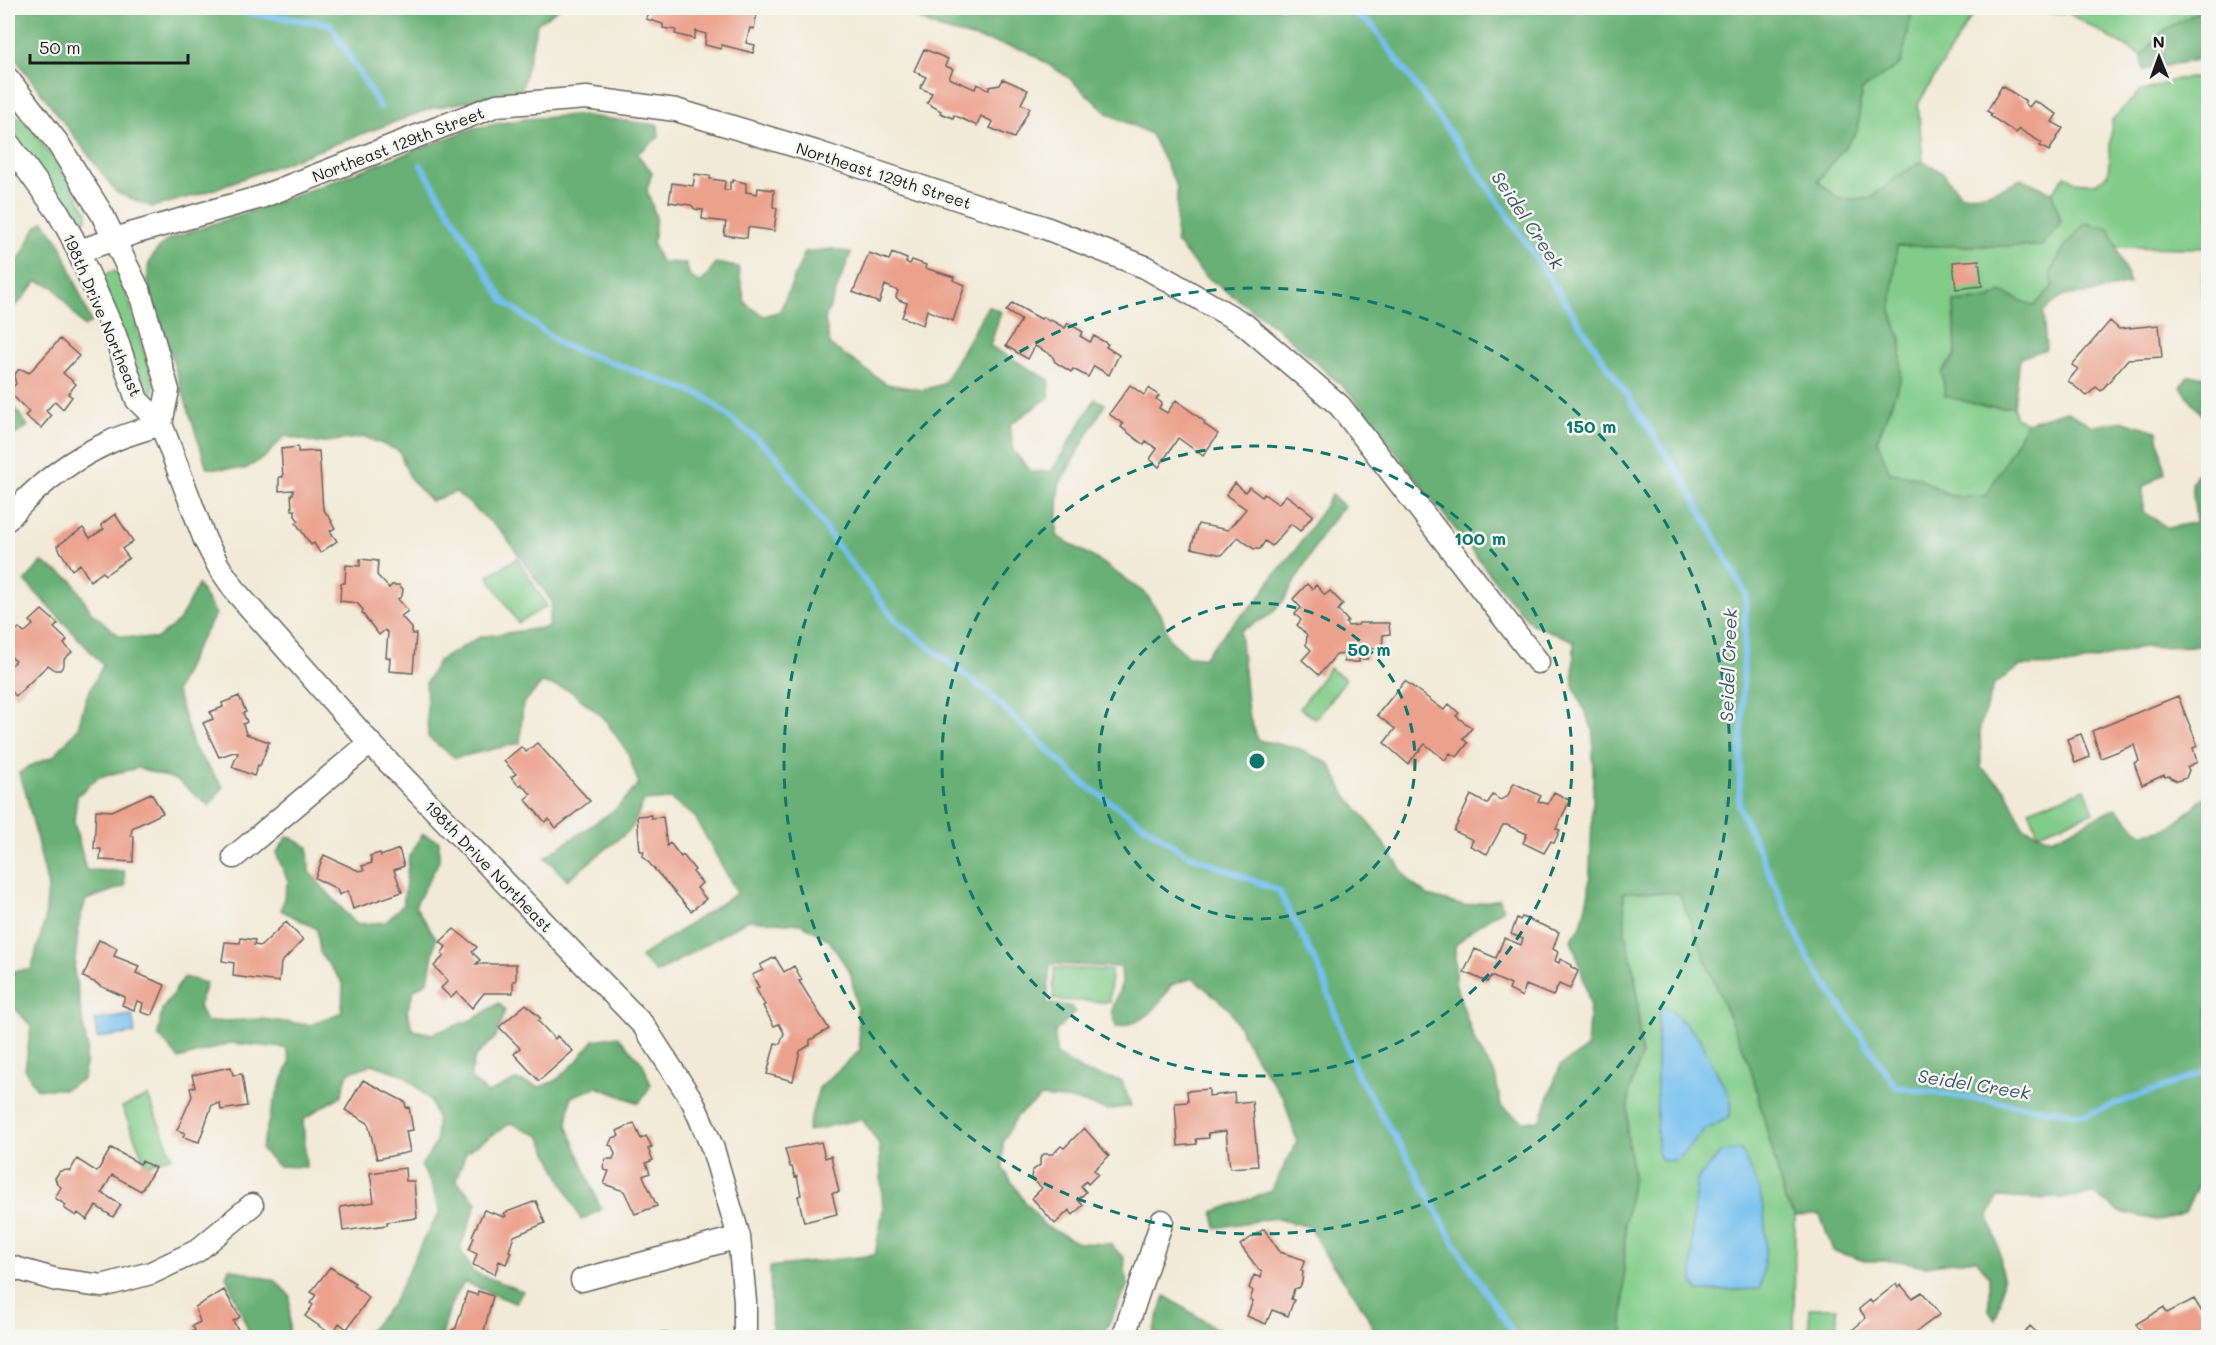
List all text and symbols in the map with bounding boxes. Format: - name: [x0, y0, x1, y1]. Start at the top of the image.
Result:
- scale bar: [30, 27, 188, 65]
- north arrow: [2129, 27, 2189, 87]
- text: N: [2152, 31, 2165, 52]
- text: 50 m: [39, 35, 81, 59]
- street label: Northeast 129th Street: [309, 101, 487, 187]
- street label: Northeast 129th Street: [794, 137, 974, 213]
- water label: Seidel Creek: [1486, 166, 1570, 274]
- street label: 198th Drive Northeast: [59, 230, 147, 400]
- text: 150 m: [1566, 414, 1616, 438]
- text: 100 m: [1454, 526, 1506, 550]
- water label: Seidel Creek: [1714, 608, 1742, 722]
- text: 50 m: [1348, 637, 1390, 661]
- centre of rings: [1247, 751, 1267, 771]
- street label: 198th Drive Northeast: [421, 796, 557, 936]
- water label: Seidel Creek: [1916, 1063, 2032, 1105]

